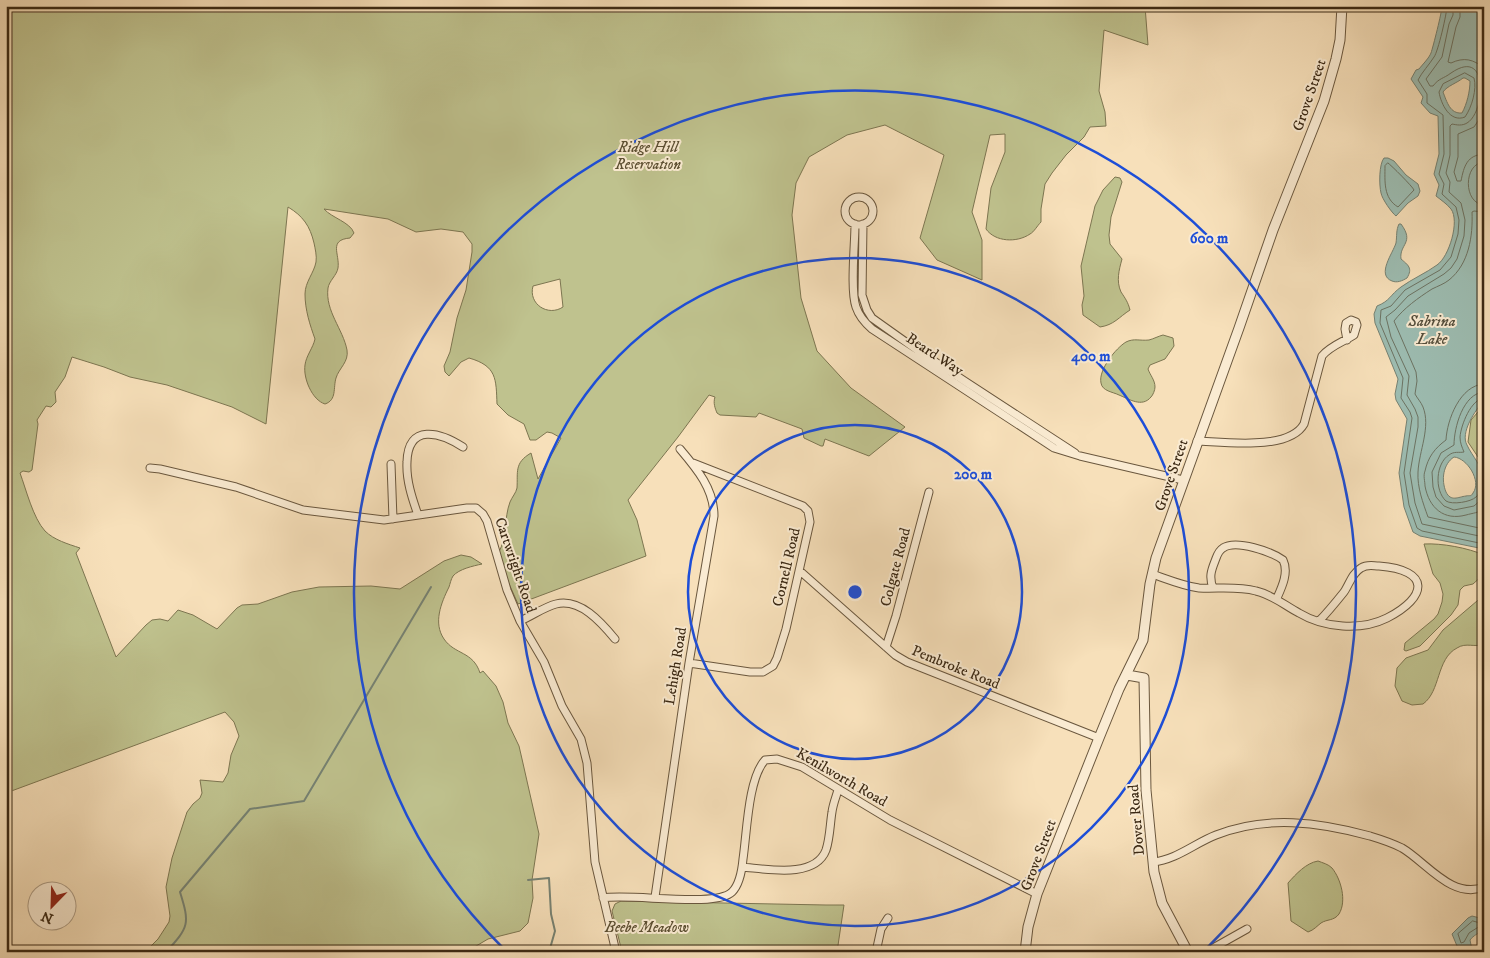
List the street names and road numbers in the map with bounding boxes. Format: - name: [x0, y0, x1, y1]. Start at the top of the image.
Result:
- street label: Grove Street: [1288, 57, 1331, 134]
- street label: Beard Way: [902, 329, 968, 380]
- street label: Grove Street: [1150, 437, 1193, 514]
- street label: Cartwright Road: [490, 515, 541, 616]
- street label: Cornell Road: [768, 525, 805, 608]
- street label: Colgate Road: [876, 525, 915, 609]
- street label: Lehigh Road: [660, 625, 691, 706]
- street label: Pembroke Road: [909, 641, 1003, 694]
- street label: Kenilworth Road: [793, 744, 891, 811]
- street label: Dover Road: [1124, 783, 1149, 856]
- street label: Grove Street: [1016, 817, 1061, 894]

